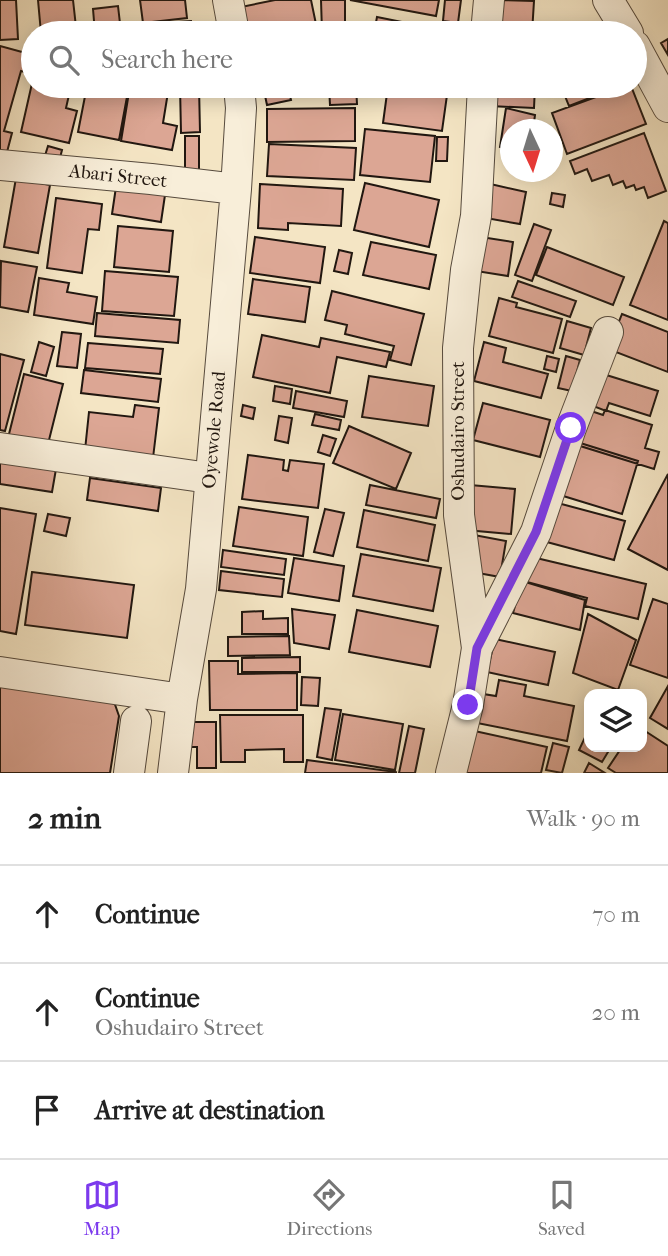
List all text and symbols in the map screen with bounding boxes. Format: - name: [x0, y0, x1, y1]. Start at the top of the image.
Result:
- search box: [21, 21, 647, 98]
- icon: search: [45, 41, 83, 79]
- text: Search here: [101, 44, 233, 75]
- north arrow: [500, 119, 563, 182]
- street label: Abari Street: [67, 160, 169, 192]
- street label: Oshudairo Street: [447, 361, 469, 501]
- street label: Oyewole Road: [198, 370, 230, 490]
- route start: [555, 412, 586, 443]
- route end: [452, 689, 483, 720]
- map controls: [584, 689, 647, 752]
- button: layers: [584, 689, 647, 752]
- text: 2 min: [28, 801, 101, 836]
- text: Walk · 90 m: [527, 805, 640, 832]
- icon: ahead: [28, 895, 66, 933]
- text: Continue: [95, 899, 200, 930]
- text: 70 m: [592, 901, 640, 928]
- text: Continue: [95, 983, 200, 1014]
- icon: ahead: [28, 993, 66, 1031]
- text: 20 m: [591, 999, 640, 1026]
- text: Oshudairo Street: [95, 1014, 264, 1041]
- icon: arrive: [28, 1091, 66, 1129]
- text: Arrive at destination: [95, 1095, 325, 1126]
- tab: Map: [83, 1176, 121, 1240]
- tab: Directions: [287, 1176, 372, 1240]
- tab: Saved: [538, 1176, 585, 1240]

